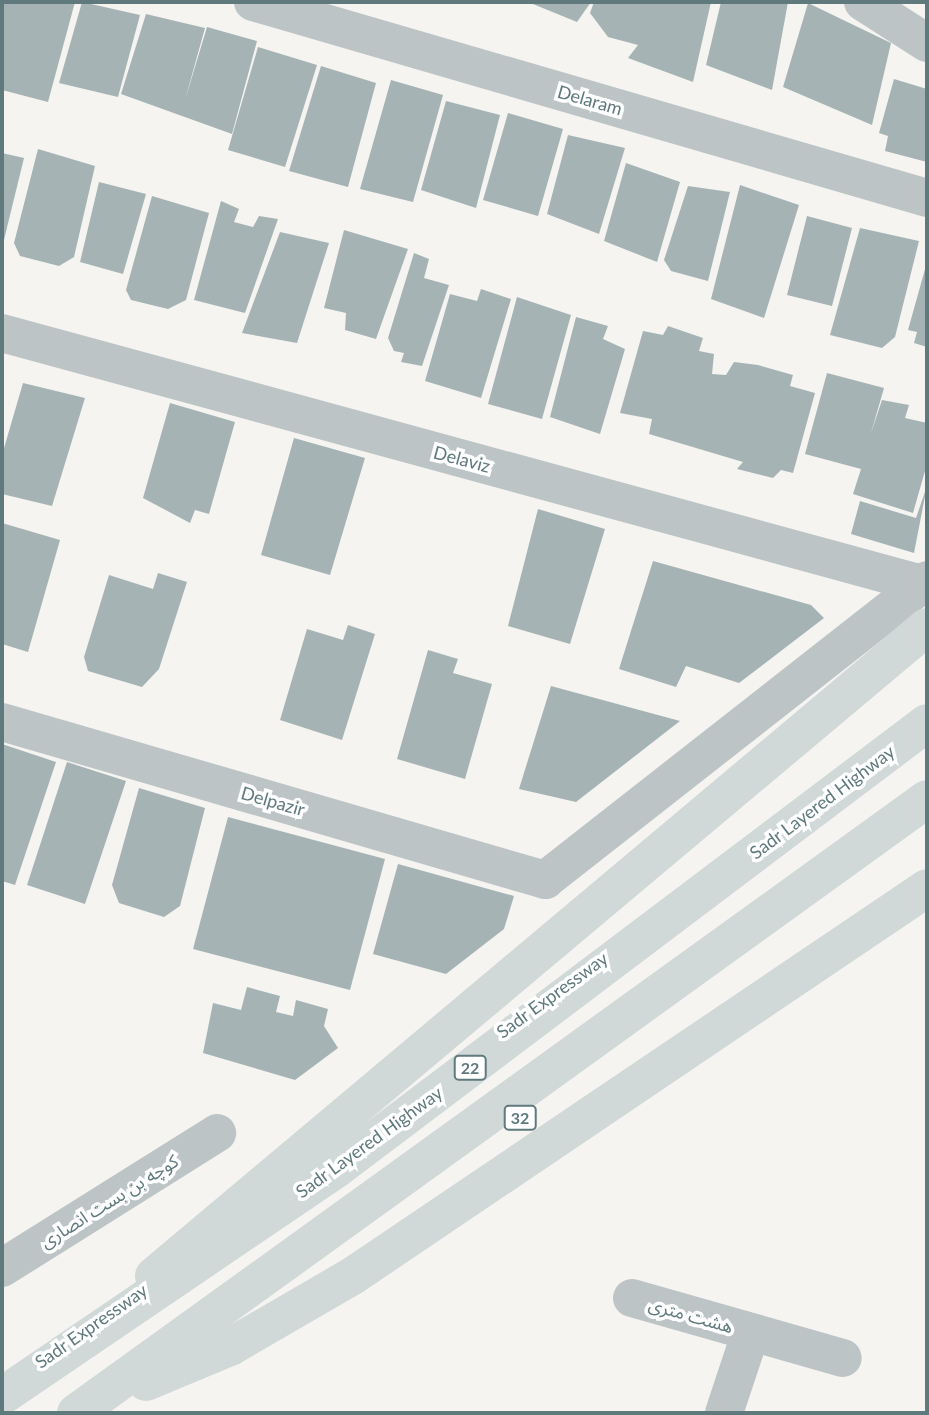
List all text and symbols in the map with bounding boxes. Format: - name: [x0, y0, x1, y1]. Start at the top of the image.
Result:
- street label: Delaram: [555, 80, 625, 120]
- street label: Delaviz: [431, 441, 493, 477]
- street label: Sadr Layered Highway: [745, 740, 899, 864]
- street label: Delpazir: [239, 782, 307, 820]
- street label: Sadr Expressway: [492, 947, 612, 1043]
- road number: 22: [452, 1056, 488, 1080]
- street label: Sadr Layered Highway: [291, 1082, 447, 1202]
- road number: 32: [503, 1106, 538, 1130]
- street label: کوچه بن بست انصارى: [36, 1150, 182, 1252]
- street label: Sadr Expressway: [31, 1279, 151, 1373]
- street label: هشت متری: [646, 1293, 736, 1337]

